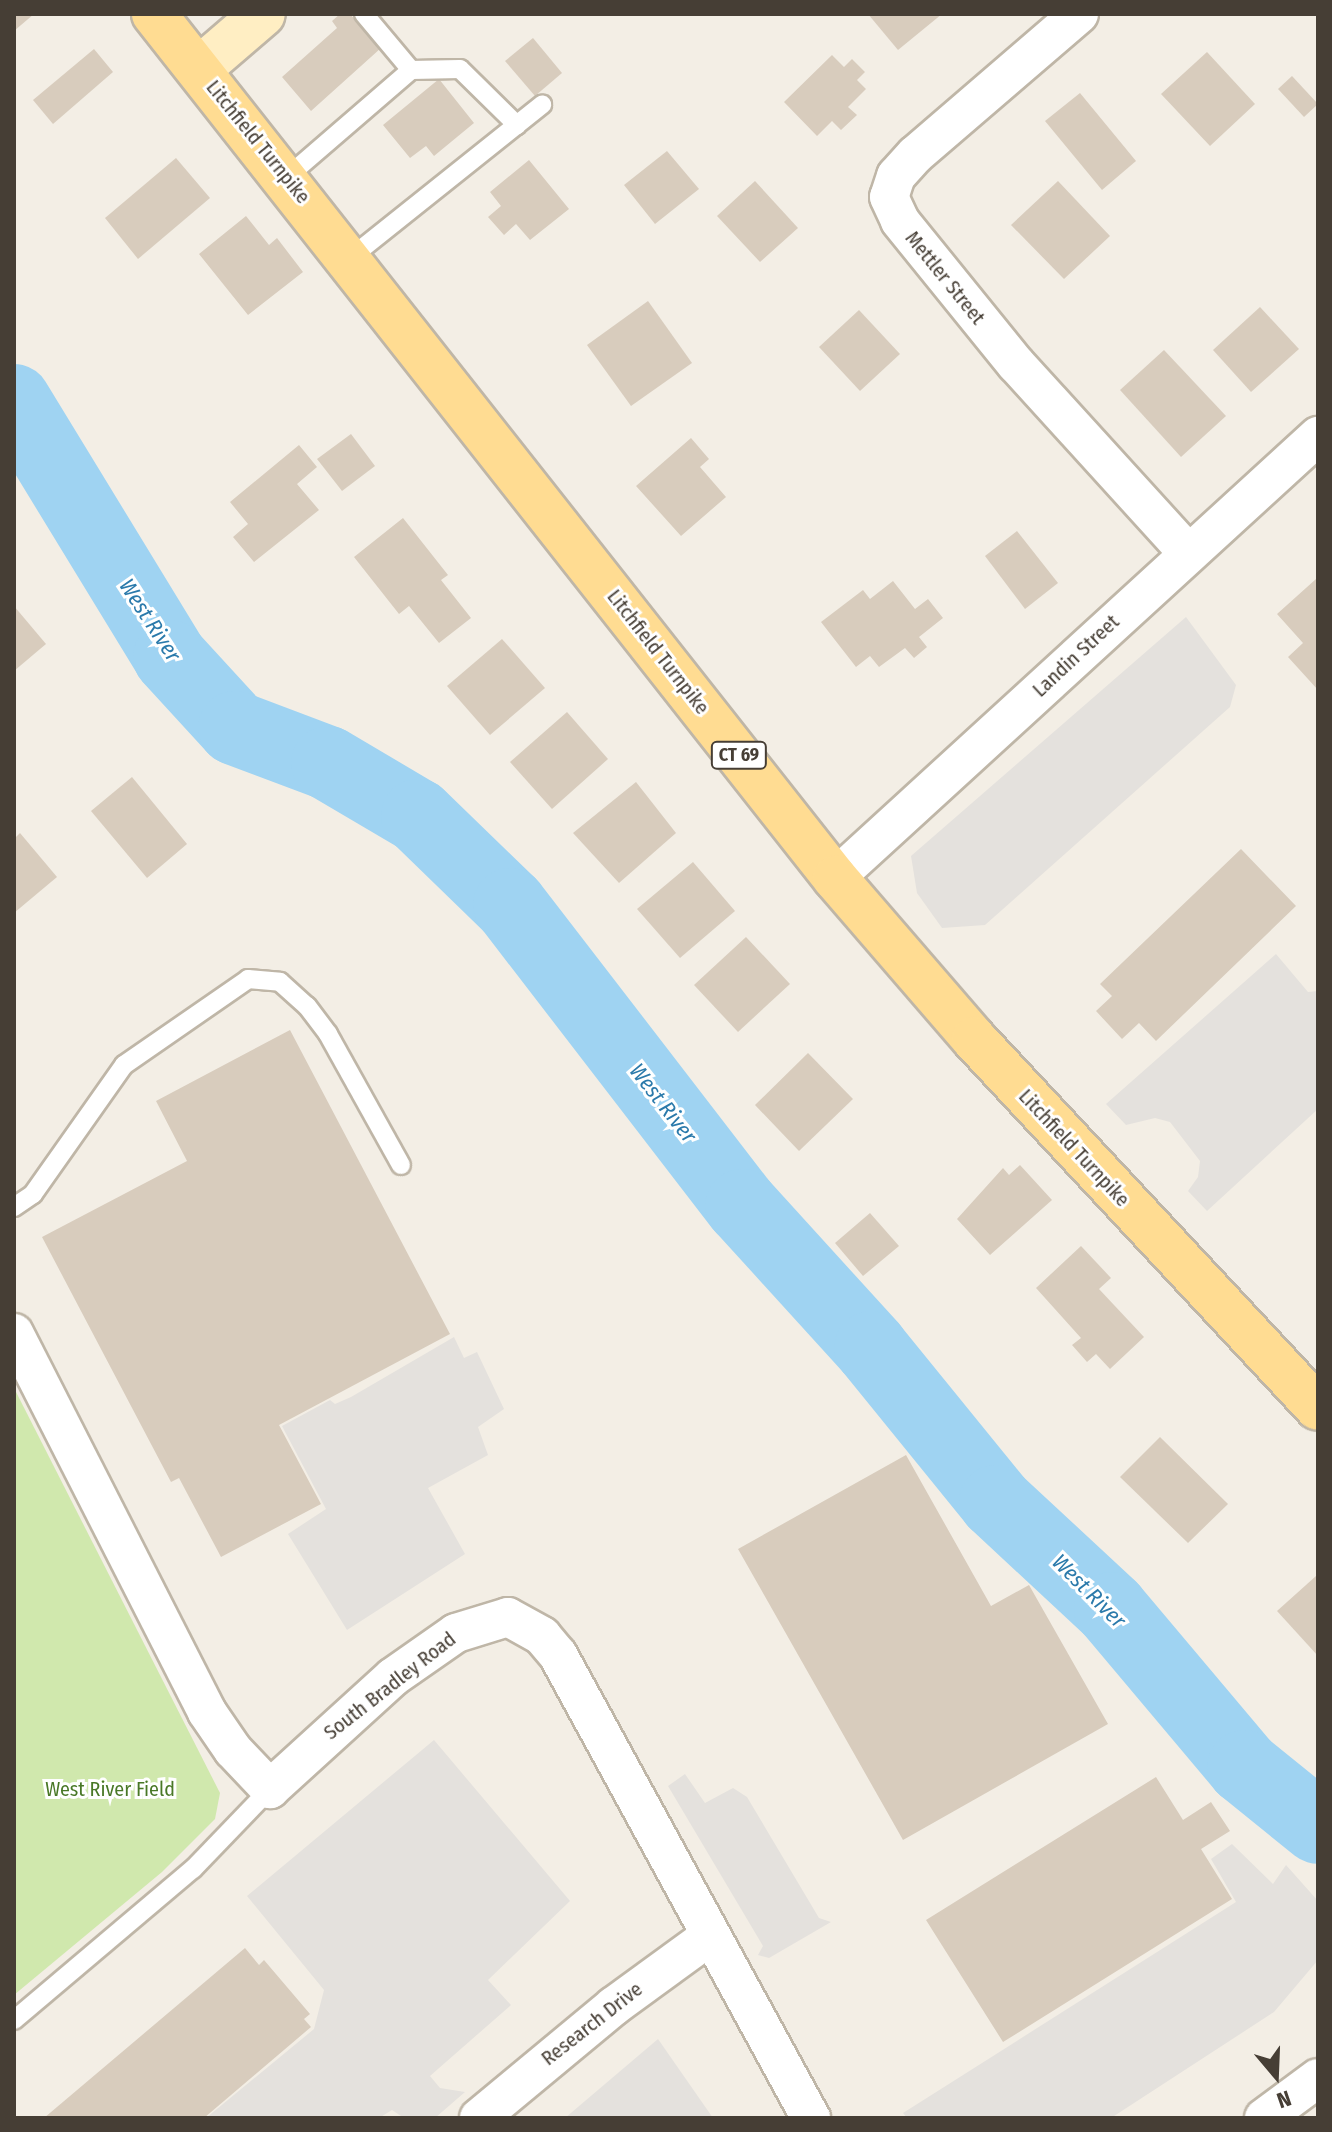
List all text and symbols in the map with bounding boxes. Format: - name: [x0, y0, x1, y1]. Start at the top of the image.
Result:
- street label: Litchfield Turnpike: [201, 76, 315, 208]
- street label: Mettler Street: [900, 227, 990, 329]
- water label: West River: [114, 574, 186, 666]
- street label: Litchfield Turnpike: [602, 585, 714, 719]
- street label: Landin Street: [1028, 610, 1124, 702]
- road number: CT 69: [709, 741, 769, 769]
- water label: West River: [624, 1058, 702, 1148]
- street label: Litchfield Turnpike: [1014, 1084, 1134, 1212]
- water label: West River: [1047, 1549, 1131, 1633]
- street label: South Bradley Road: [319, 1627, 461, 1745]
- park label: West River Field: [45, 1777, 175, 1801]
- street label: Research Drive: [537, 1977, 647, 2071]
- north arrow: [1236, 2036, 1316, 2116]
- text: N: [1273, 2084, 1295, 2114]

